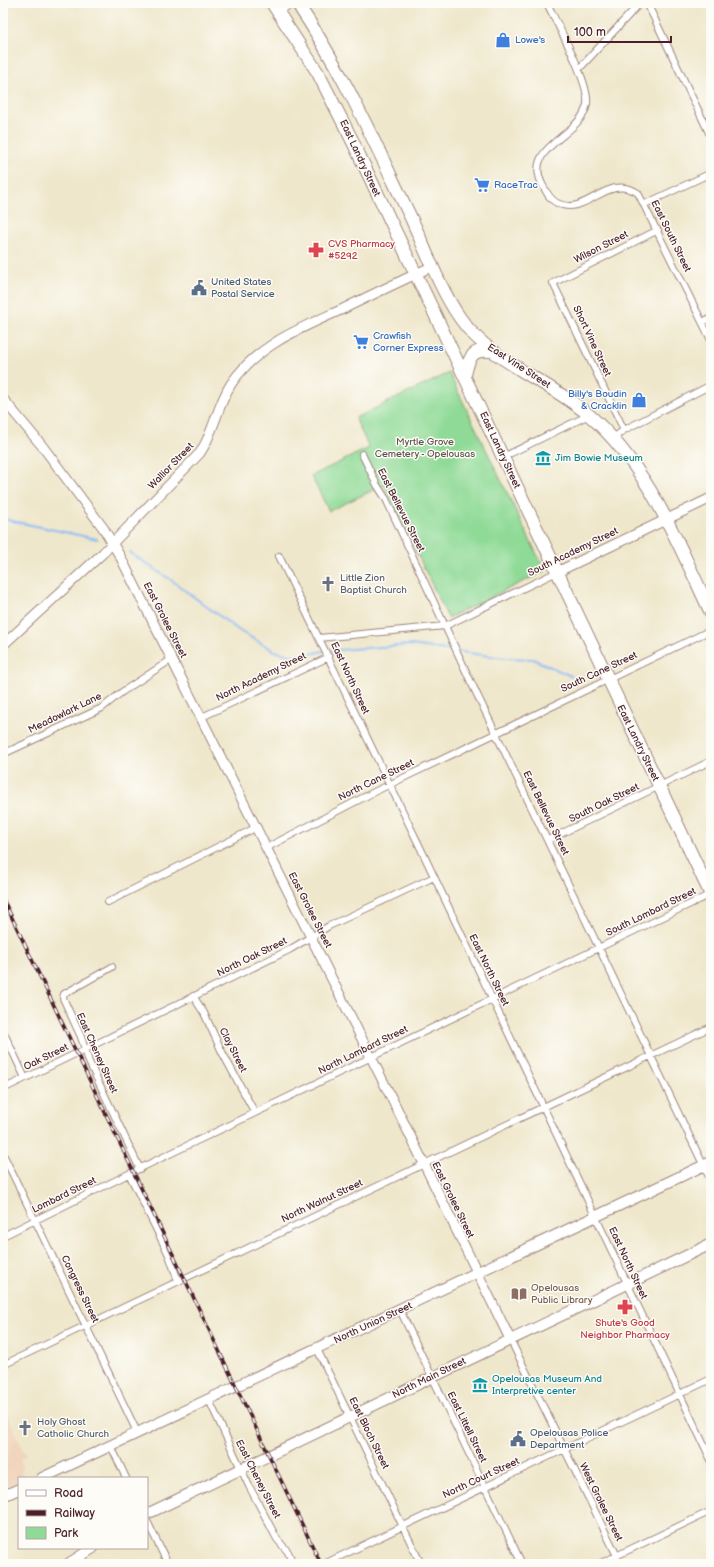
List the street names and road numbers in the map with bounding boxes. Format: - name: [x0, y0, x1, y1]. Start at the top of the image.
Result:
- street label: East Landry Street: [337, 118, 383, 198]
- street label: East South Street: [648, 198, 694, 274]
- street label: Wilson Street: [572, 228, 630, 266]
- street label: Short Vine Street: [570, 304, 614, 378]
- street label: East Vine Street: [485, 341, 553, 391]
- street label: East Landry Street: [477, 410, 523, 490]
- street label: Wallior Street: [146, 440, 196, 492]
- street label: East Bellevue Street: [375, 466, 427, 554]
- street label: South Academy Street: [526, 525, 620, 579]
- street label: East Grolee Street: [141, 580, 189, 660]
- street label: East North Street: [328, 640, 372, 716]
- street label: South Cane Street: [559, 649, 639, 695]
- street label: North Academy Street: [214, 650, 308, 704]
- street label: Meadowlark Lane: [26, 690, 104, 736]
- street label: East Landry Street: [614, 703, 662, 783]
- street label: North Cane Street: [336, 757, 416, 803]
- street label: East Bellevue Street: [520, 769, 572, 857]
- street label: South Oak Street: [567, 781, 641, 825]
- street label: East Grolee Street: [286, 870, 334, 950]
- street label: South Lombard Street: [604, 885, 698, 939]
- street label: East North Street: [466, 932, 512, 1008]
- street label: North Oak Street: [215, 935, 289, 979]
- street label: East Cheney Street: [74, 1011, 120, 1095]
- street label: North Lombard Street: [316, 1023, 410, 1077]
- street label: Clay Street: [217, 1026, 249, 1074]
- street label: Oak Street: [22, 1041, 70, 1073]
- street label: East Grolee Street: [429, 1160, 477, 1240]
- street label: Lombard Street: [30, 1174, 98, 1216]
- street label: North Walnut Street: [279, 1177, 365, 1225]
- street label: East North Street: [606, 1225, 650, 1301]
- street label: Congress Street: [59, 1253, 101, 1325]
- street label: North Union Street: [332, 1300, 414, 1346]
- street label: North Main Street: [390, 1355, 468, 1401]
- street label: East Littell Street: [445, 1390, 489, 1464]
- street label: East Bloch Street: [346, 1395, 392, 1471]
- street label: East Cheney Street: [233, 1438, 283, 1520]
- street label: North Court Street: [441, 1455, 521, 1501]
- street label: West Grolee Street: [577, 1461, 625, 1543]

